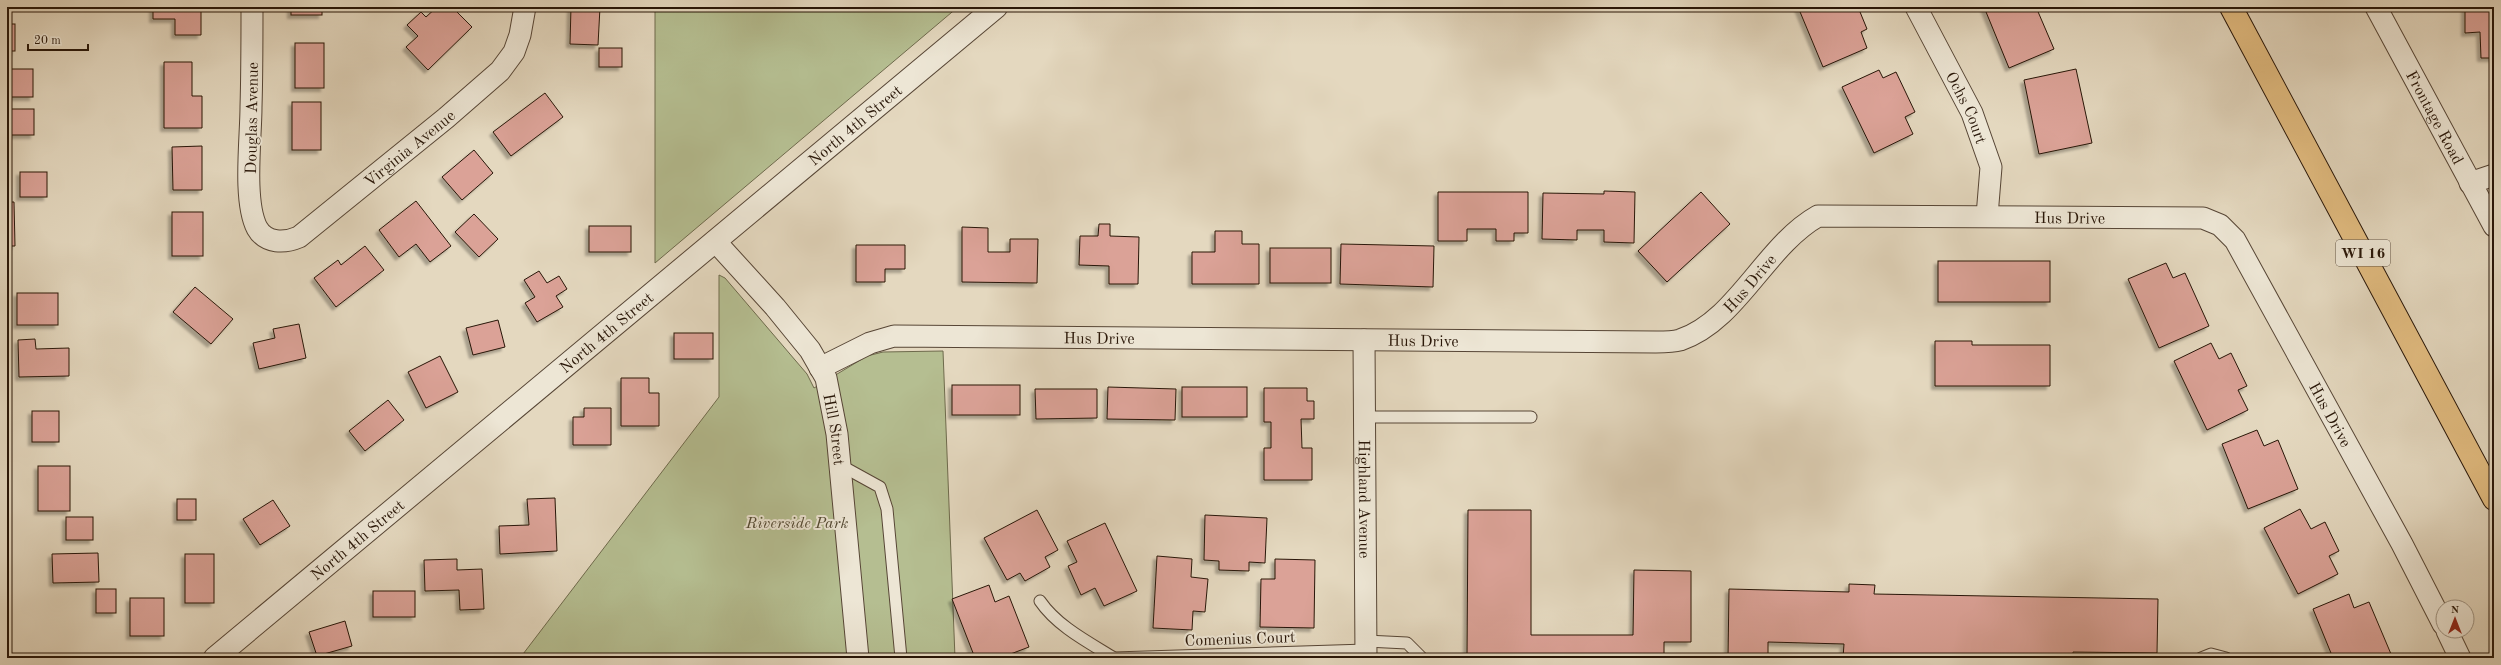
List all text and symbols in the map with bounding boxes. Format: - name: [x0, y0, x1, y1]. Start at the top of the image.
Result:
- scale bar: [28, 26, 88, 52]
- text: 20 m: [34, 35, 61, 47]
- street label: Douglas Avenue: [244, 62, 262, 174]
- street label: Frontage Road: [2402, 69, 2465, 167]
- street label: Ochs Court: [1942, 70, 1988, 147]
- street label: North 4th Street: [806, 83, 906, 170]
- street label: Virginia Avenue: [362, 108, 459, 191]
- street label: Hus Drive: [2034, 211, 2105, 227]
- road number: WI 16: [2336, 240, 2390, 266]
- street label: Hus Drive: [1721, 252, 1780, 317]
- street label: North 4th Street: [558, 290, 657, 377]
- street label: Hus Drive: [1063, 331, 1135, 348]
- street label: Hus Drive: [1387, 334, 1459, 350]
- street label: Hus Drive: [2305, 380, 2353, 450]
- street label: Hill Street: [819, 392, 846, 466]
- street label: Highland Avenue: [1355, 440, 1371, 558]
- street label: North 4th Street: [309, 497, 408, 584]
- park label: Riverside Park: [745, 516, 848, 532]
- north arrow: [2435, 599, 2475, 639]
- text: N: [2451, 605, 2460, 616]
- street label: Comenius Court: [1184, 630, 1296, 650]

